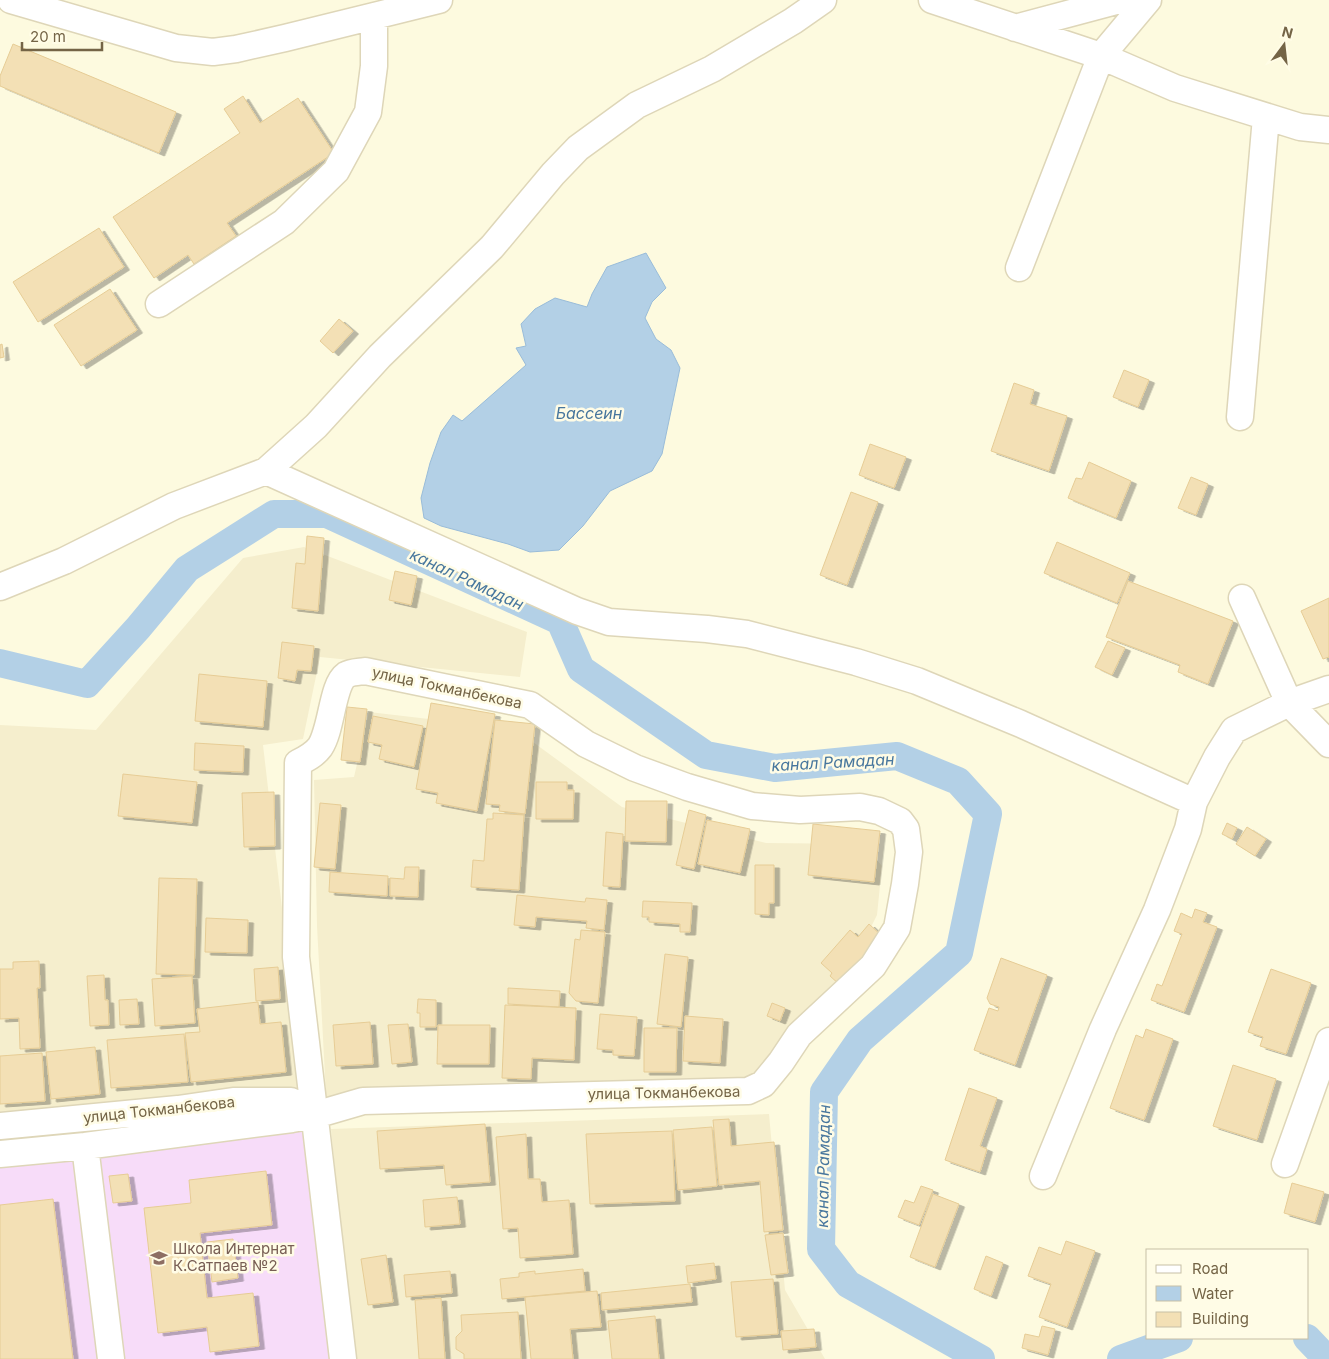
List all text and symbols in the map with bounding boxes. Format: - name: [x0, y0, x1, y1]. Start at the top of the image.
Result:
- scale bar: [22, 20, 102, 52]
- north arrow: [1259, 20, 1309, 70]
- text: N: [1280, 22, 1295, 42]
- text: 20 m: [30, 27, 66, 46]
- water label: Бассеин: [556, 403, 622, 423]
- water label: канал Рамадан: [407, 544, 527, 614]
- street label: улица Токманбекова: [370, 662, 524, 713]
- water label: канал Рамадан: [771, 749, 895, 775]
- street label: улица Токманбекова: [588, 1082, 740, 1103]
- street label: улица Токманбекова: [82, 1092, 236, 1127]
- water label: канал Рамадан: [812, 1104, 834, 1228]
- place label: Школа Интернат К.Сатпаев №2: [173, 1239, 295, 1275]
- school or university icon: Школа Интернат К.Сатпаев №2: [149, 1248, 169, 1268]
- legend: [1146, 1249, 1309, 1339]
- text: Road: [1192, 1259, 1228, 1278]
- text: Water: [1192, 1284, 1234, 1303]
- text: Building: [1192, 1309, 1249, 1328]

